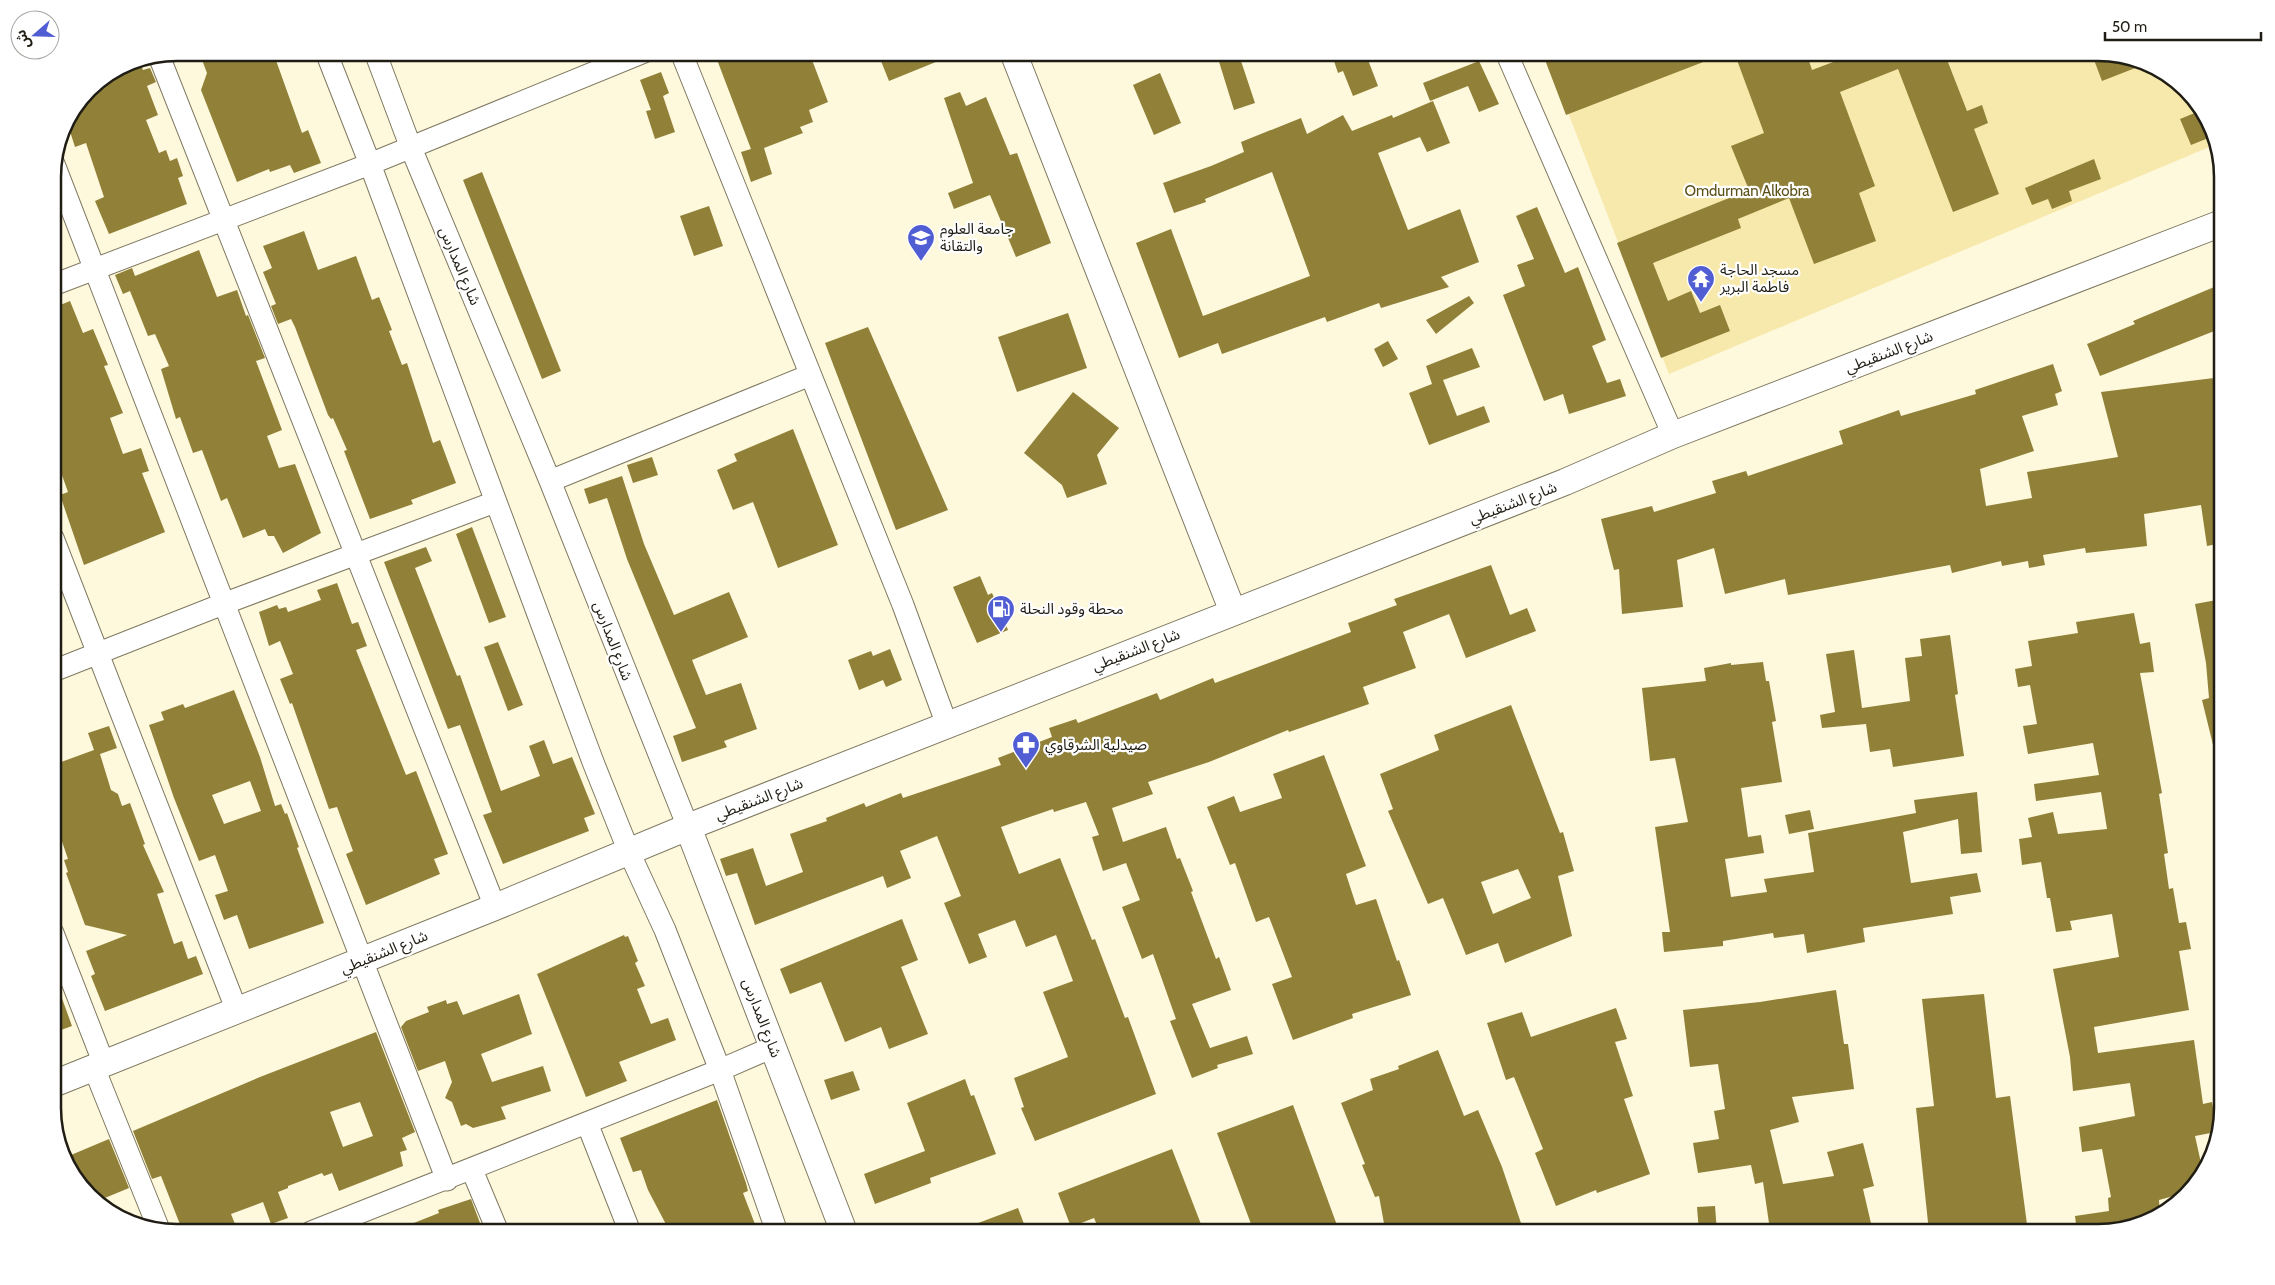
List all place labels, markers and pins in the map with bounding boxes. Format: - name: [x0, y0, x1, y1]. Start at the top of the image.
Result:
- place label: جامعة العلوم والتقانة: [940, 220, 1014, 255]
- school or university icon: جامعة العلوم والتقانة: [906, 223, 936, 262]
- place label: مسجد الحاجة فاطمة البرير: [1719, 261, 1799, 296]
- temple icon: مسجد الحاجة فاطمة البرير: [1686, 264, 1716, 303]
- fuel station icon: محطة وقود النحلة: [986, 594, 1016, 633]
- place label: محطة وقود النحلة: [1020, 600, 1124, 618]
- pharmacy icon: صيدلية الشرقاوي: [1011, 730, 1041, 769]
- place label: صيدلية الشرقاوي: [1045, 736, 1147, 756]

